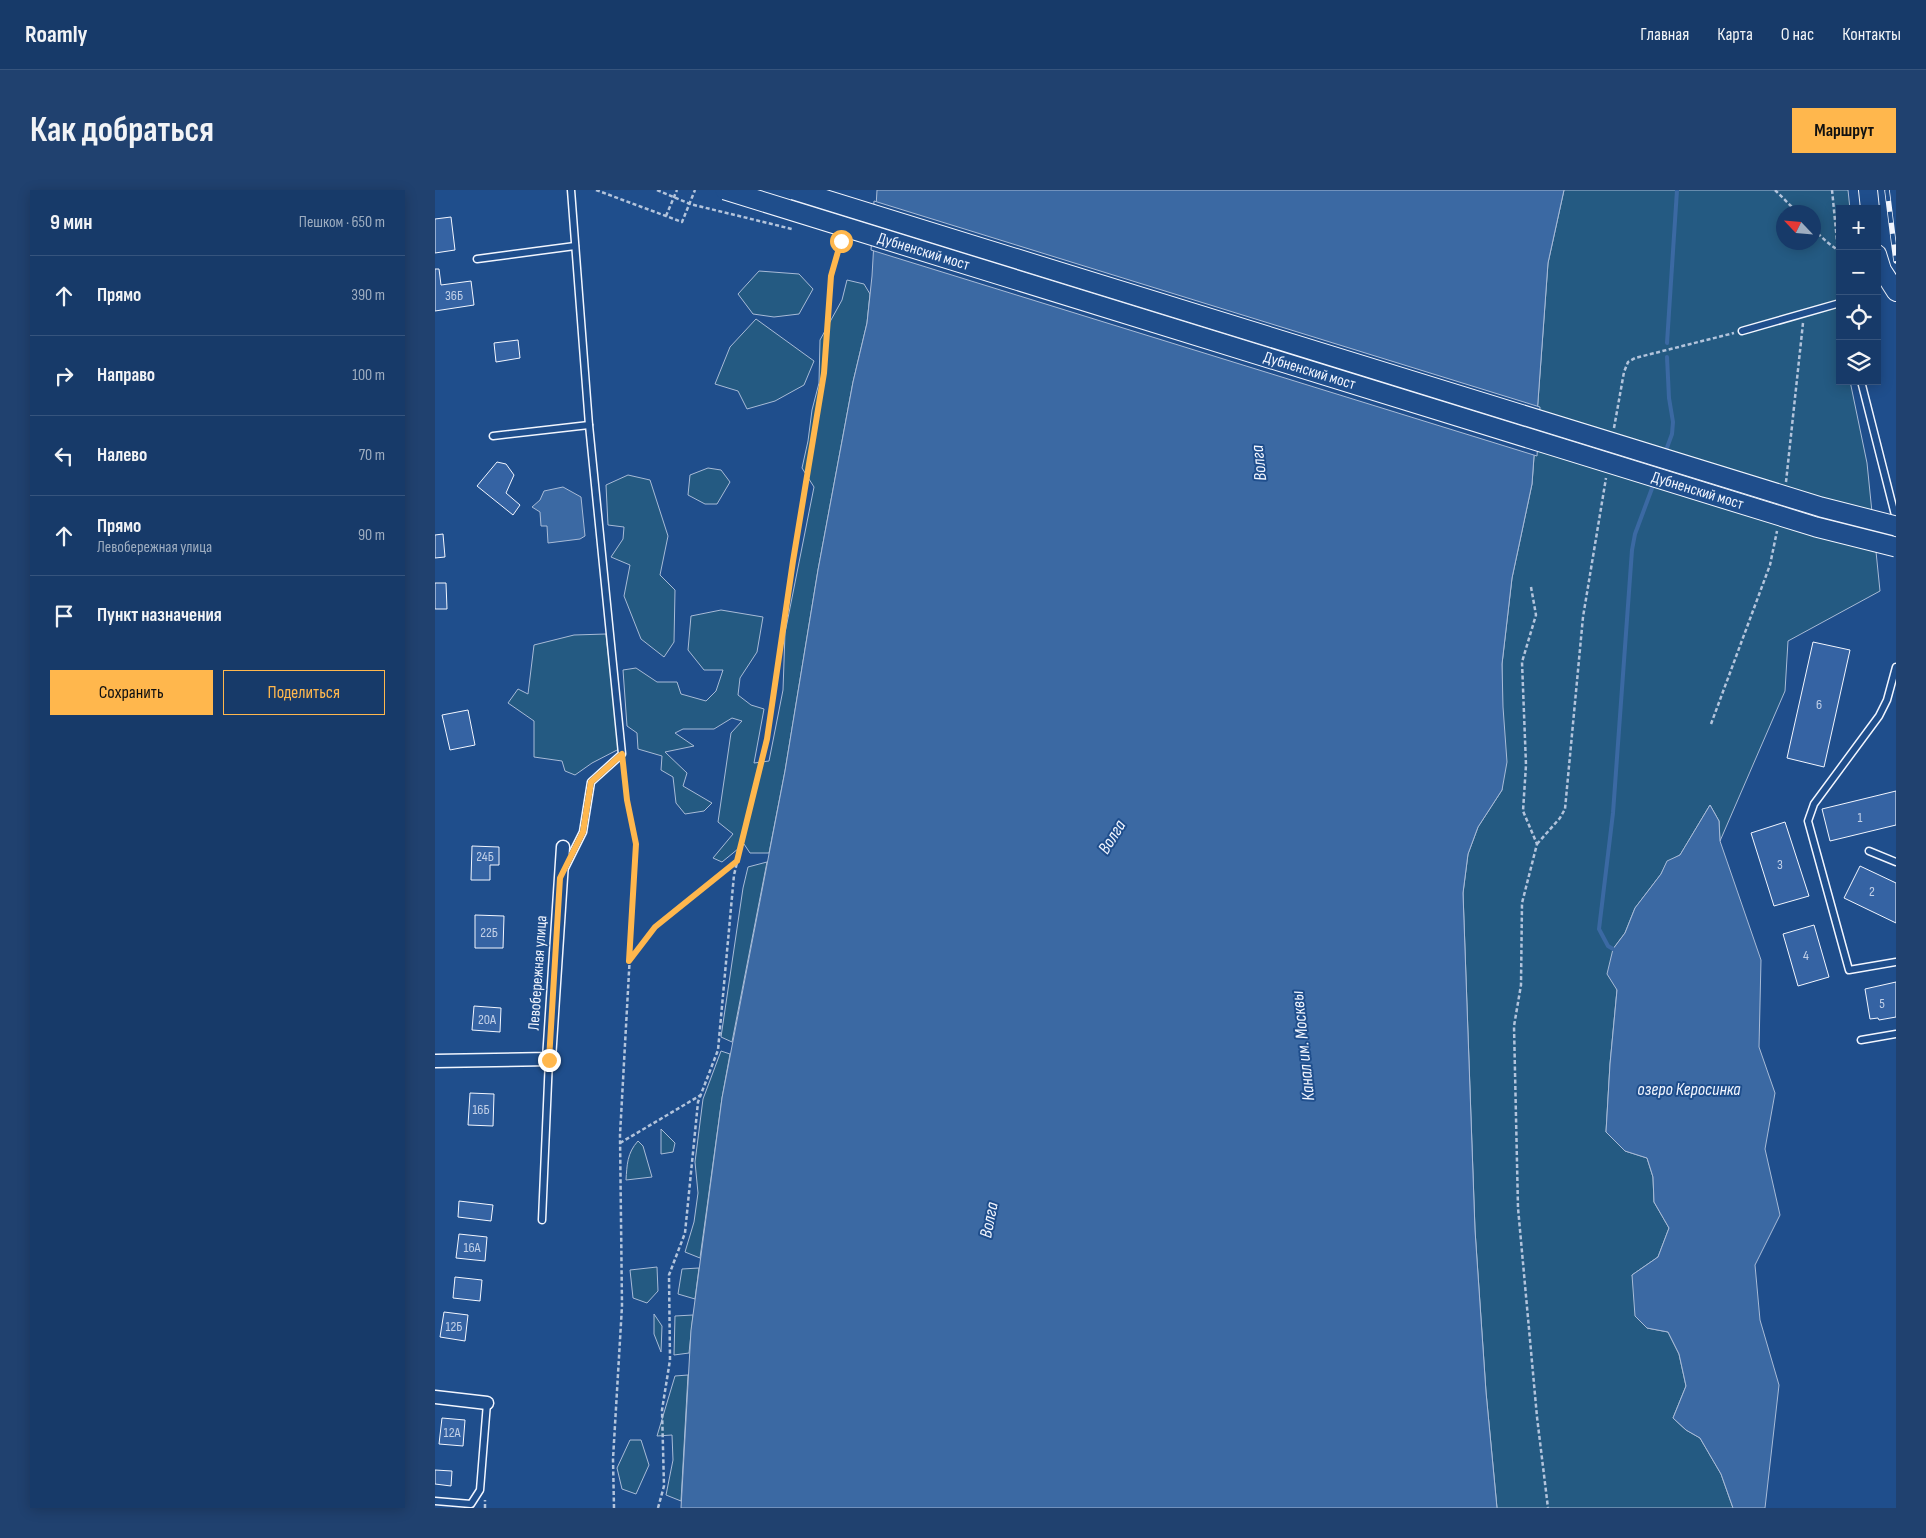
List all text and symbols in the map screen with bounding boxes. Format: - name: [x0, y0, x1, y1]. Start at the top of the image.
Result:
- text: Roamly: [25, 20, 88, 49]
- text: Главная: [1640, 24, 1689, 45]
- text: Карта: [1717, 24, 1753, 45]
- text: О нас: [1781, 24, 1814, 45]
- text: Контакты: [1842, 24, 1901, 45]
- button: Маршрут: [1792, 108, 1896, 153]
- text: Как добраться: [30, 109, 214, 152]
- north arrow: [1776, 205, 1821, 250]
- map controls: [1836, 205, 1881, 385]
- button: +: [1836, 205, 1881, 250]
- text: 9 мин: [50, 210, 92, 235]
- text: Пешком · 650 m: [299, 213, 385, 232]
- street label: Дубненский мост: [876, 228, 972, 275]
- route start: [830, 230, 853, 253]
- button: −: [1836, 250, 1881, 295]
- icon: ahead: [50, 282, 78, 310]
- text: Прямо: [97, 284, 141, 307]
- text: 390 m: [351, 286, 385, 305]
- house number: 36Б: [445, 287, 463, 304]
- button: locate: [1836, 295, 1881, 340]
- button: layers: [1836, 340, 1881, 385]
- street label: Дубненский мост: [1262, 348, 1358, 394]
- icon: right: [50, 362, 78, 390]
- text: Направо: [97, 364, 155, 387]
- text: 100 m: [352, 366, 385, 385]
- icon: left: [50, 442, 78, 470]
- water label: Волга: [1247, 443, 1271, 482]
- text: Налево: [97, 444, 147, 467]
- text: 70 m: [359, 446, 385, 465]
- street label: Дубненский мост: [1649, 467, 1746, 514]
- text: Прямо: [97, 515, 141, 538]
- icon: ahead: [50, 522, 78, 550]
- text: 90 m: [358, 526, 385, 545]
- text: Левобережная улица: [97, 538, 212, 557]
- icon: arrive: [50, 602, 78, 630]
- text: Пункт назначения: [97, 604, 222, 627]
- button: Сохранить: [50, 670, 213, 715]
- button: Поделиться: [223, 670, 385, 715]
- house number: 6: [1816, 696, 1822, 713]
- house number: 1: [1858, 809, 1863, 826]
- water label: Волга: [1094, 816, 1131, 858]
- house number: 24Б: [476, 848, 494, 865]
- house number: 3: [1777, 856, 1783, 873]
- house number: 2: [1869, 883, 1875, 900]
- street label: Левобережная улица: [525, 915, 551, 1031]
- house number: 22Б: [480, 924, 498, 941]
- house number: 4: [1803, 947, 1809, 964]
- water label: Канал им. Москвы: [1287, 990, 1319, 1102]
- house number: 5: [1879, 995, 1885, 1012]
- house number: 20А: [478, 1011, 497, 1028]
- route end: [538, 1049, 561, 1072]
- water label: озеро Керосинка: [1637, 1079, 1741, 1100]
- house number: 16Б: [472, 1101, 490, 1118]
- water label: Волга: [975, 1200, 1003, 1240]
- house number: 16А: [463, 1239, 482, 1256]
- house number: 12Б: [446, 1318, 462, 1335]
- house number: 12А: [444, 1424, 461, 1441]

